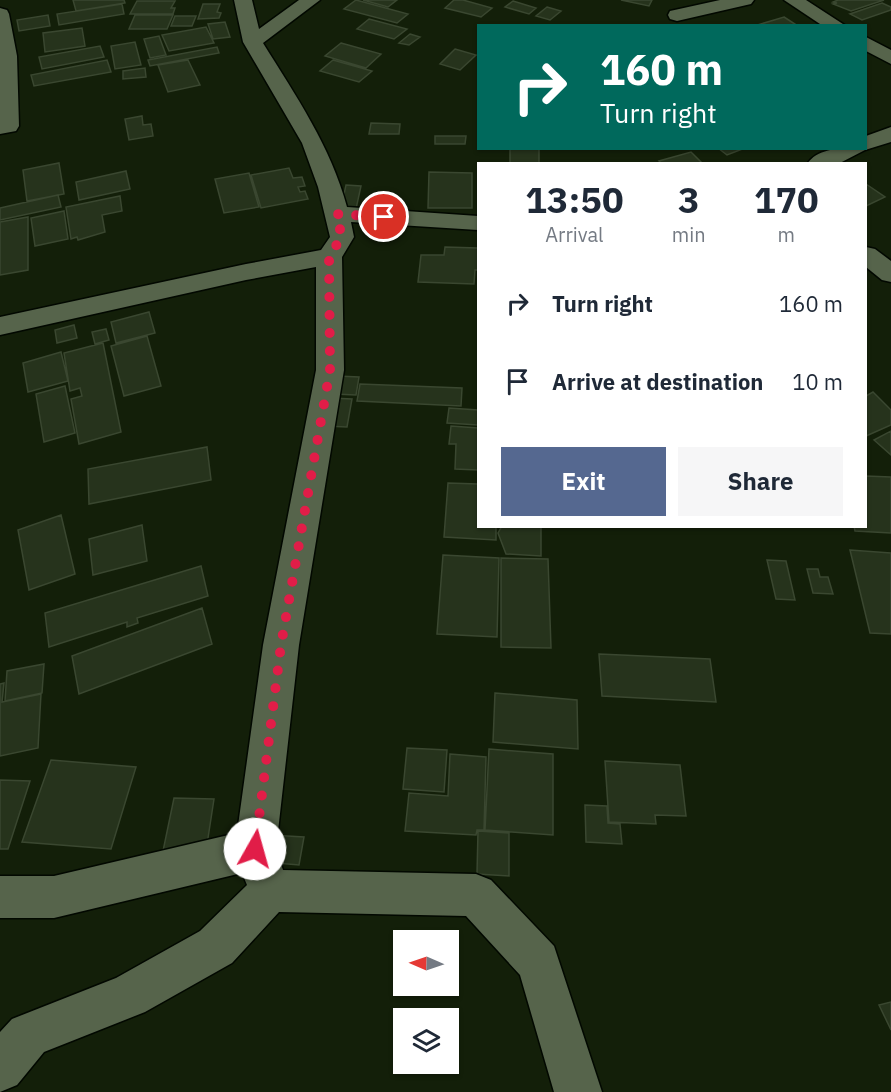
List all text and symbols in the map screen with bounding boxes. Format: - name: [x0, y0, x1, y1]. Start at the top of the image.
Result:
- text: 160 m: [600, 42, 723, 97]
- icon: right: [501, 48, 579, 126]
- text: Turn right: [600, 95, 717, 130]
- text: 13:50: [525, 176, 624, 223]
- text: 3: [678, 176, 700, 223]
- text: 170: [754, 176, 819, 223]
- pin: [358, 191, 409, 242]
- icon: arrive: [367, 200, 400, 233]
- text: Arrival: [545, 221, 604, 248]
- text: min: [672, 221, 706, 248]
- text: m: [778, 221, 795, 248]
- icon: right: [501, 287, 534, 320]
- text: Turn right: [552, 289, 653, 318]
- text: 160 m: [779, 289, 843, 318]
- icon: arrive: [501, 365, 534, 398]
- text: Arrive at destination: [552, 367, 763, 396]
- text: 10 m: [792, 367, 843, 396]
- button: Exit: [501, 447, 666, 516]
- button: Share: [678, 447, 843, 516]
- position arrow: [223, 817, 287, 881]
- north arrow: [393, 930, 459, 996]
- map controls: [393, 930, 459, 1074]
- button: layers: [393, 1008, 459, 1074]

